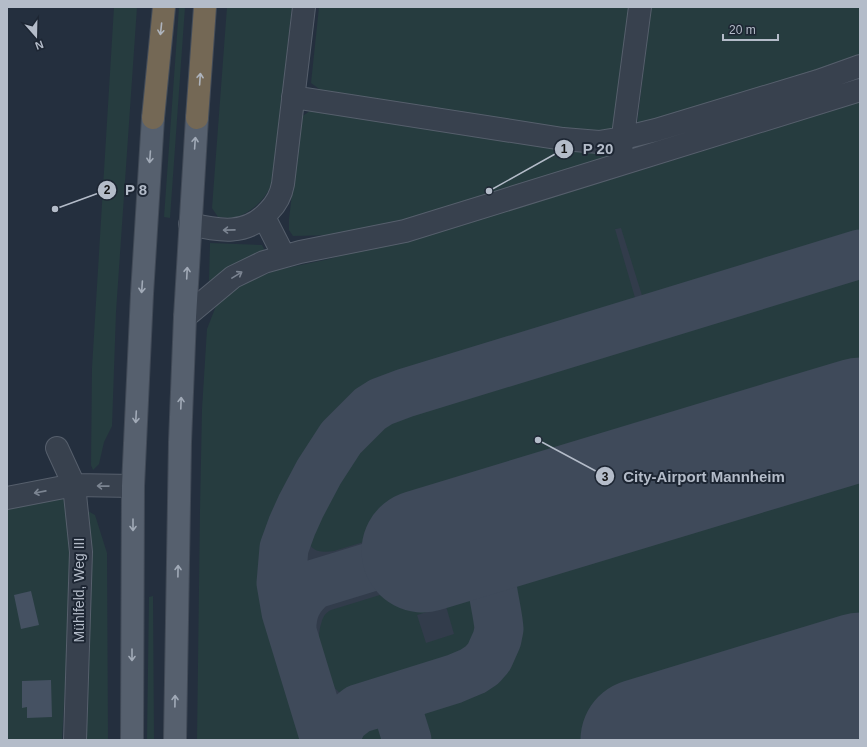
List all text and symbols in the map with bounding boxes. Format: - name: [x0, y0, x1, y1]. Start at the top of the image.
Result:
- north arrow: [16, 16, 56, 56]
- scale bar: [723, 16, 778, 42]
- one-way arrow: [158, 22, 165, 35]
- text: 20 m: [729, 23, 756, 37]
- text: N: [34, 38, 45, 52]
- one-way arrow: [196, 73, 203, 86]
- callout: P 20: [554, 135, 621, 162]
- one-way arrow: [192, 137, 199, 150]
- text: P 20: [583, 140, 613, 157]
- text: 1: [561, 142, 568, 156]
- one-way arrow: [147, 150, 154, 163]
- callout: P 8: [97, 176, 156, 203]
- text: P 8: [125, 181, 147, 198]
- text: 2: [104, 183, 111, 197]
- one-way arrow: [223, 226, 236, 234]
- one-way arrow: [184, 267, 191, 280]
- one-way arrow: [231, 270, 243, 278]
- one-way arrow: [139, 280, 146, 293]
- one-way arrow: [178, 397, 185, 410]
- one-way arrow: [133, 410, 140, 423]
- callout: City-Airport Mannheim: [595, 463, 793, 490]
- text: City-Airport Mannheim: [623, 468, 785, 485]
- text: 3: [602, 470, 609, 484]
- one-way arrow: [97, 482, 110, 490]
- one-way arrow: [34, 488, 47, 496]
- one-way arrow: [129, 518, 137, 531]
- street label: Mühlfeld, Weg III: [71, 538, 87, 642]
- one-way arrow: [174, 565, 182, 578]
- one-way arrow: [128, 648, 136, 661]
- one-way arrow: [171, 695, 179, 708]

